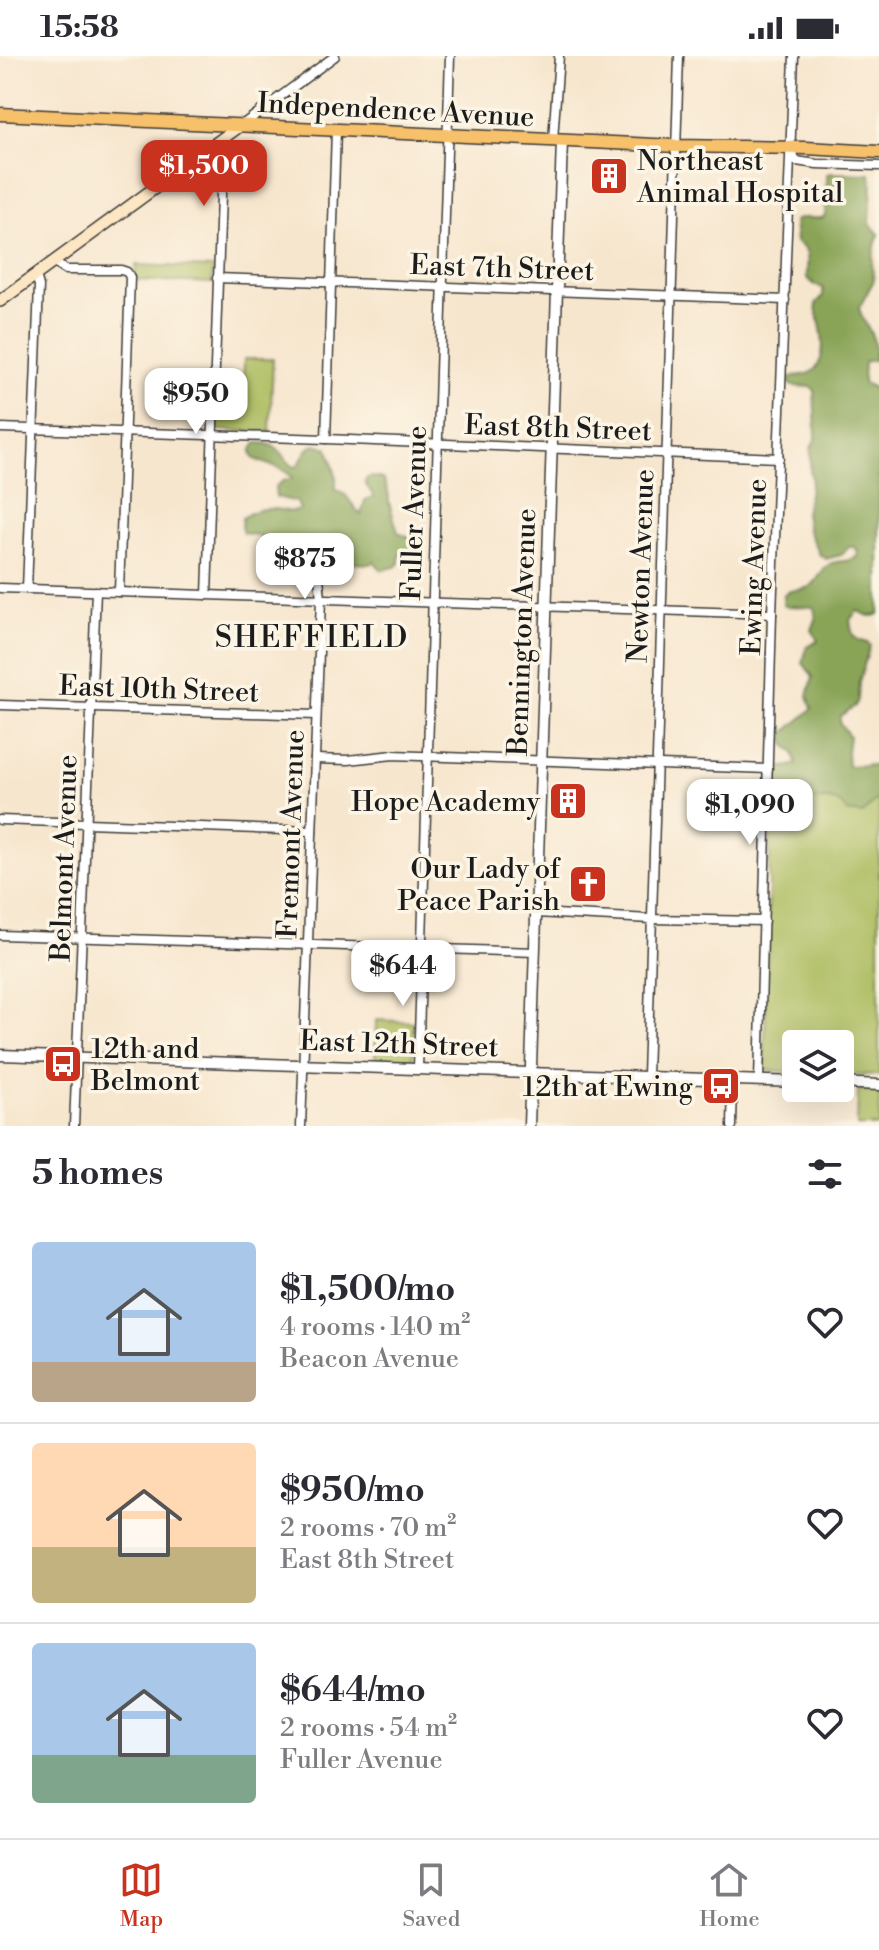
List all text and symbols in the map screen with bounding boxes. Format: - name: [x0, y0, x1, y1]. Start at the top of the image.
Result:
- text: 15:58: [40, 9, 119, 47]
- street label: Independence Avenue: [256, 86, 535, 135]
- pin: $1,500: [139, 140, 269, 208]
- place label: Northeast Animal Hospital: [636, 144, 843, 211]
- text: $1,500: [159, 150, 249, 182]
- building icon: Northeast Animal Hospital: [588, 155, 630, 197]
- street label: East 7th Street: [409, 248, 595, 289]
- pin: $950: [149, 368, 243, 436]
- text: $950: [163, 378, 229, 410]
- street label: East 8th Street: [464, 408, 652, 449]
- street label: Fuller Avenue: [394, 425, 435, 601]
- street label: Newton Avenue: [621, 469, 662, 664]
- street label: Ewing Avenue: [734, 478, 775, 656]
- street label: Bennington Avenue: [501, 508, 544, 757]
- pin: $875: [258, 533, 352, 601]
- text: $875: [274, 543, 336, 575]
- district label: SHEFFIELD: [215, 619, 409, 657]
- street label: East 10th Street: [58, 669, 260, 710]
- street label: Fremont Avenue: [270, 729, 313, 939]
- street label: Belmont Avenue: [43, 754, 86, 963]
- pin: $1,090: [685, 779, 815, 847]
- building icon: Hope Academy: [547, 780, 589, 822]
- place label: Hope Academy: [351, 785, 540, 820]
- text: $1,090: [705, 789, 795, 821]
- place label: Our Lady of Peace Parish: [398, 852, 562, 919]
- church icon: Our Lady of Peace Parish: [567, 863, 609, 905]
- pin: $644: [356, 940, 450, 1008]
- text: $644: [369, 950, 437, 982]
- street label: East 12th Street: [299, 1024, 499, 1065]
- map controls: [782, 1030, 854, 1102]
- button: layers: [782, 1030, 854, 1102]
- place label: 12th and Belmont: [90, 1032, 200, 1099]
- bus stop icon: 12th and Belmont: [42, 1043, 84, 1085]
- bus stop icon: 12th at Ewing: [700, 1065, 742, 1107]
- place label: 12th at Ewing: [523, 1070, 693, 1105]
- icon: filters: [803, 1152, 847, 1196]
- text: 5 homes: [32, 1153, 163, 1195]
- text: $1,500/mo: [280, 1269, 455, 1311]
- icon: home: [96, 1274, 192, 1370]
- icon: heart: [803, 1300, 847, 1344]
- text: 4 rooms · 140 m²: [280, 1311, 470, 1343]
- text: Beacon Avenue: [280, 1343, 459, 1375]
- text: $950/mo: [280, 1470, 425, 1512]
- icon: home: [96, 1475, 192, 1571]
- icon: heart: [803, 1501, 847, 1545]
- text: 2 rooms · 70 m²: [280, 1512, 456, 1544]
- text: East 8th Street: [280, 1544, 454, 1576]
- text: $644/mo: [280, 1670, 426, 1712]
- icon: home: [96, 1675, 192, 1771]
- icon: heart: [803, 1701, 847, 1745]
- text: 2 rooms · 54 m²: [280, 1712, 457, 1744]
- text: Fuller Avenue: [280, 1744, 443, 1776]
- tab: Map: [119, 1858, 163, 1933]
- tab: Saved: [402, 1858, 460, 1933]
- tab: Home: [699, 1858, 760, 1933]

